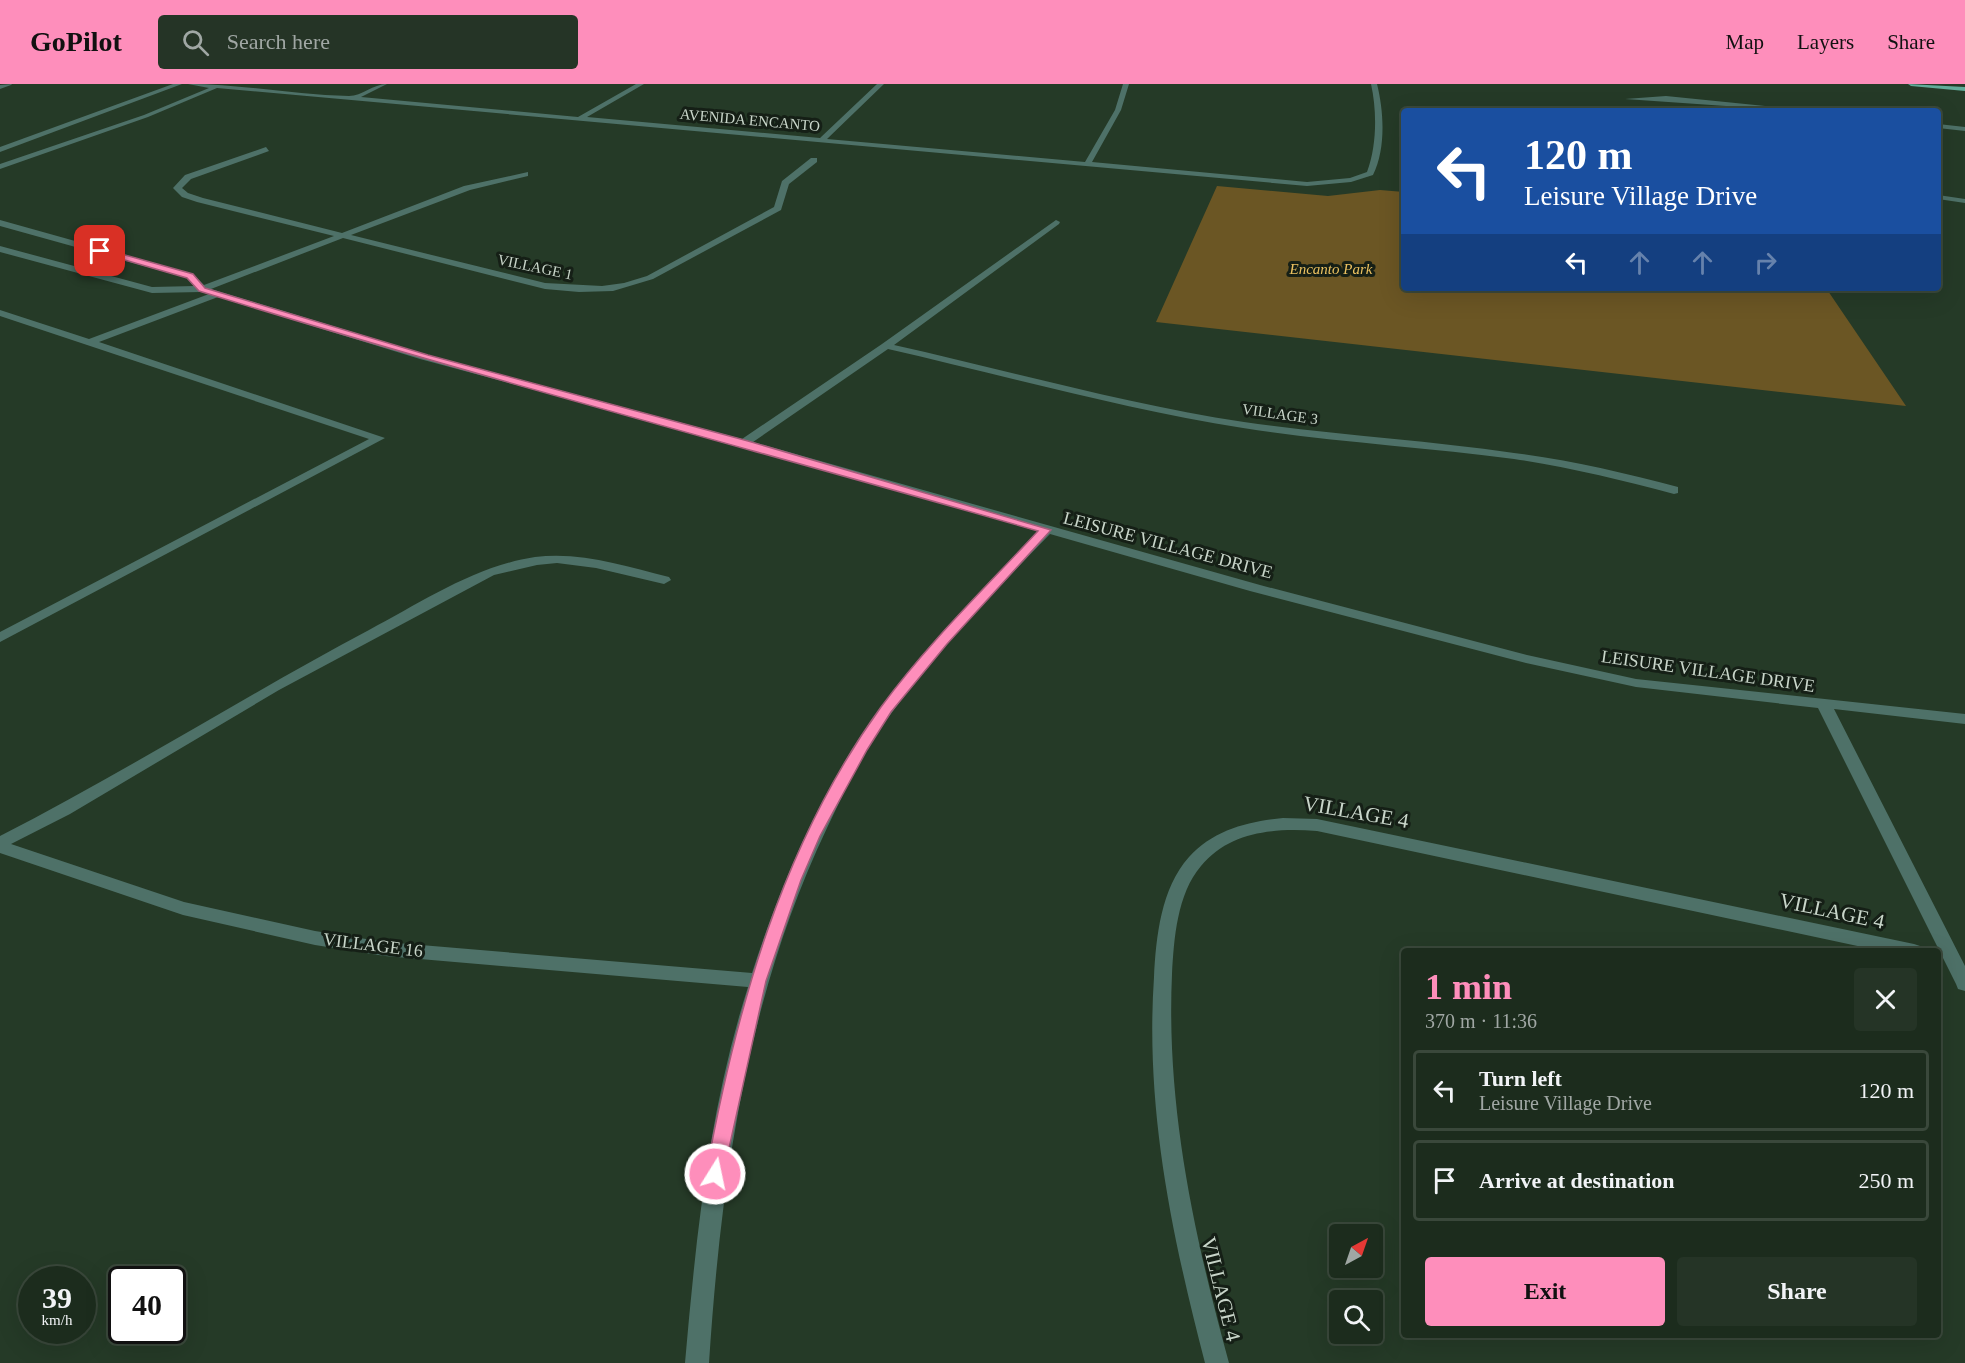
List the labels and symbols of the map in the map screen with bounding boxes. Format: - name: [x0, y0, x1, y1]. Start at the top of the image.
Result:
- street label: AVENIDA ENCANTO: [679, 106, 821, 134]
- pin: [74, 225, 125, 276]
- street label: VILLAGE 1: [496, 251, 574, 283]
- park label: Encanto Park: [1289, 261, 1373, 277]
- street label: VILLAGE 3: [1241, 401, 1319, 427]
- street label: LEISURE VILLAGE DRIVE: [1061, 507, 1275, 583]
- street label: LEISURE VILLAGE DRIVE: [1600, 646, 1816, 696]
- street label: VILLAGE 4: [1301, 791, 1411, 833]
- street label: VILLAGE 4: [1777, 888, 1887, 934]
- street label: VILLAGE 16: [322, 929, 424, 961]
- position arrow: [683, 1142, 747, 1206]
- north arrow: [1329, 1224, 1383, 1278]
- street label: VILLAGE 4: [1196, 1234, 1246, 1344]
- speed limit sign: 40: [108, 1266, 186, 1344]

